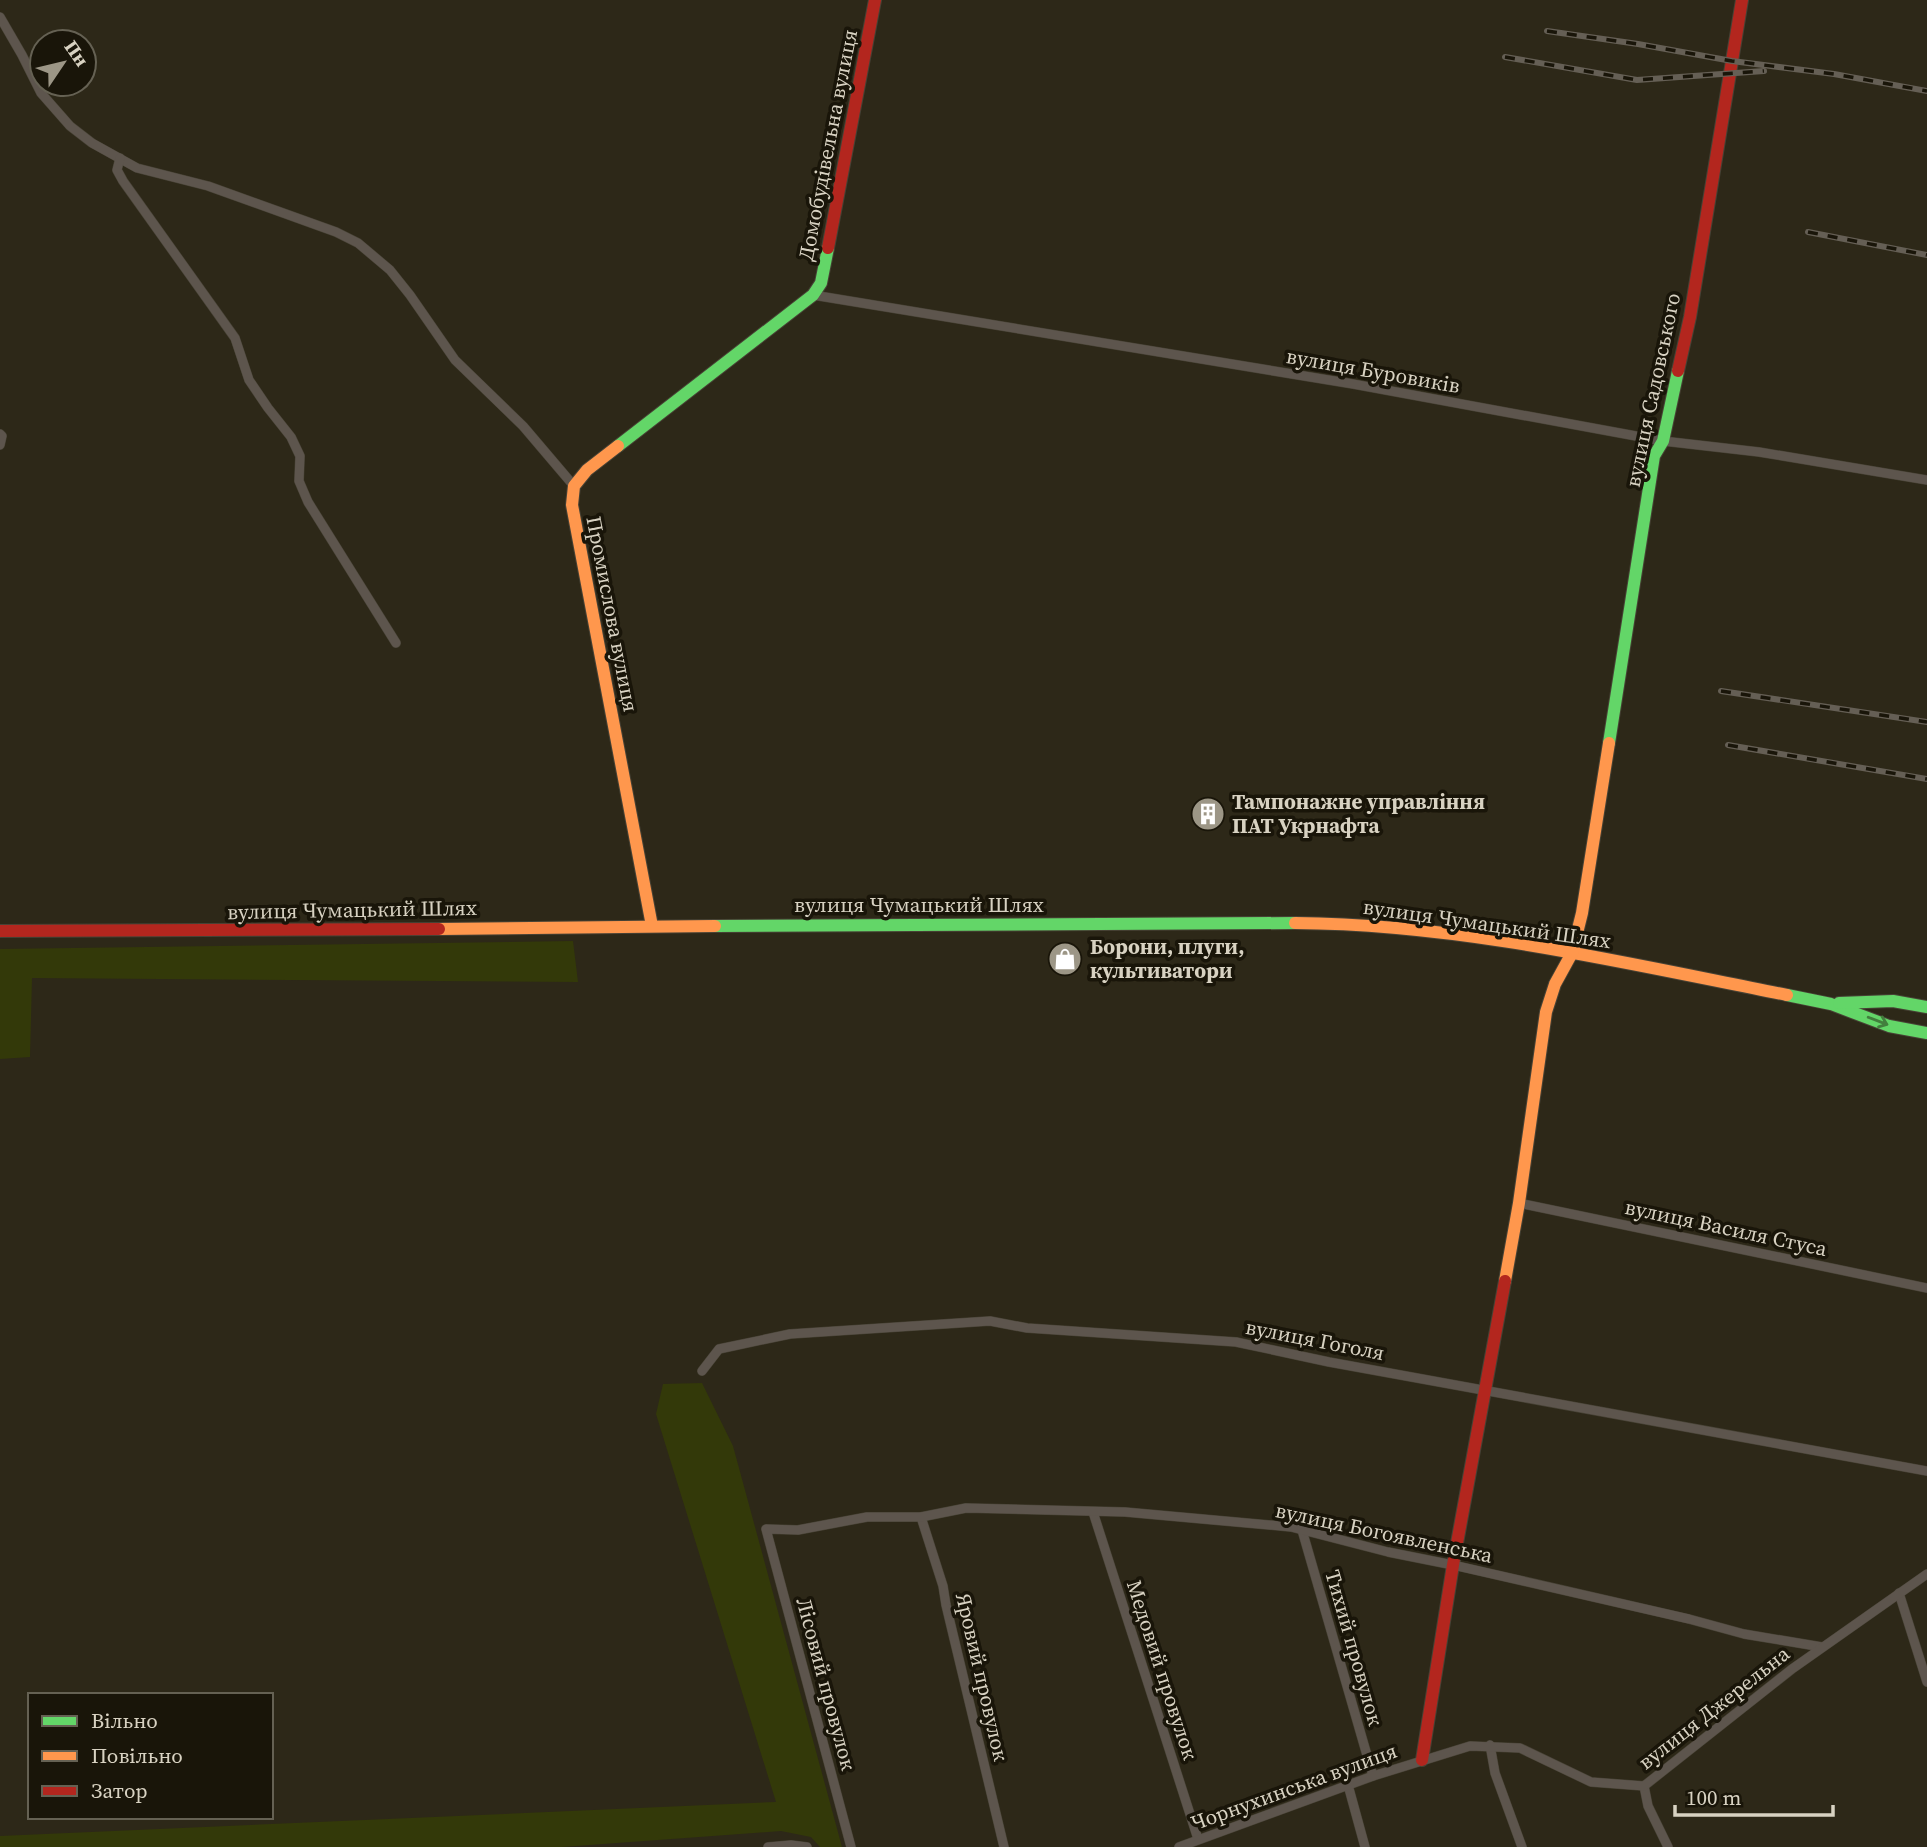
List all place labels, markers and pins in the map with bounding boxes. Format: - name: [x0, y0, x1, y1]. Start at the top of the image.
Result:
- place label: Тампонажне управління ПАТ Укрнафта: [1232, 787, 1485, 840]
- building icon: Тампонажне управління ПАТ Укрнафта: [1189, 795, 1227, 833]
- place label: Борони, плуги, культиватори: [1090, 932, 1244, 985]
- shop icon: Борони, плуги, культиватори: [1046, 940, 1084, 978]

